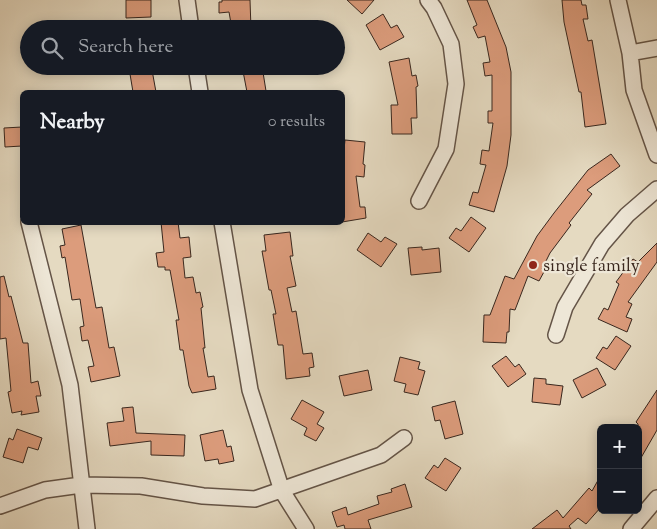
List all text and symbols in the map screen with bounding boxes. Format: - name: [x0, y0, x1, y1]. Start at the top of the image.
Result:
- search box: [20, 20, 345, 75]
- icon: search: [38, 34, 66, 62]
- text: Search here: [78, 34, 173, 61]
- text: Nearby: [40, 108, 105, 138]
- text: 0 results: [268, 111, 325, 134]
- place label: single family: [543, 254, 640, 280]
- marker: single family: [527, 259, 539, 271]
- map controls: [597, 424, 642, 514]
- button: +: [597, 424, 642, 469]
- button: −: [597, 469, 642, 514]

